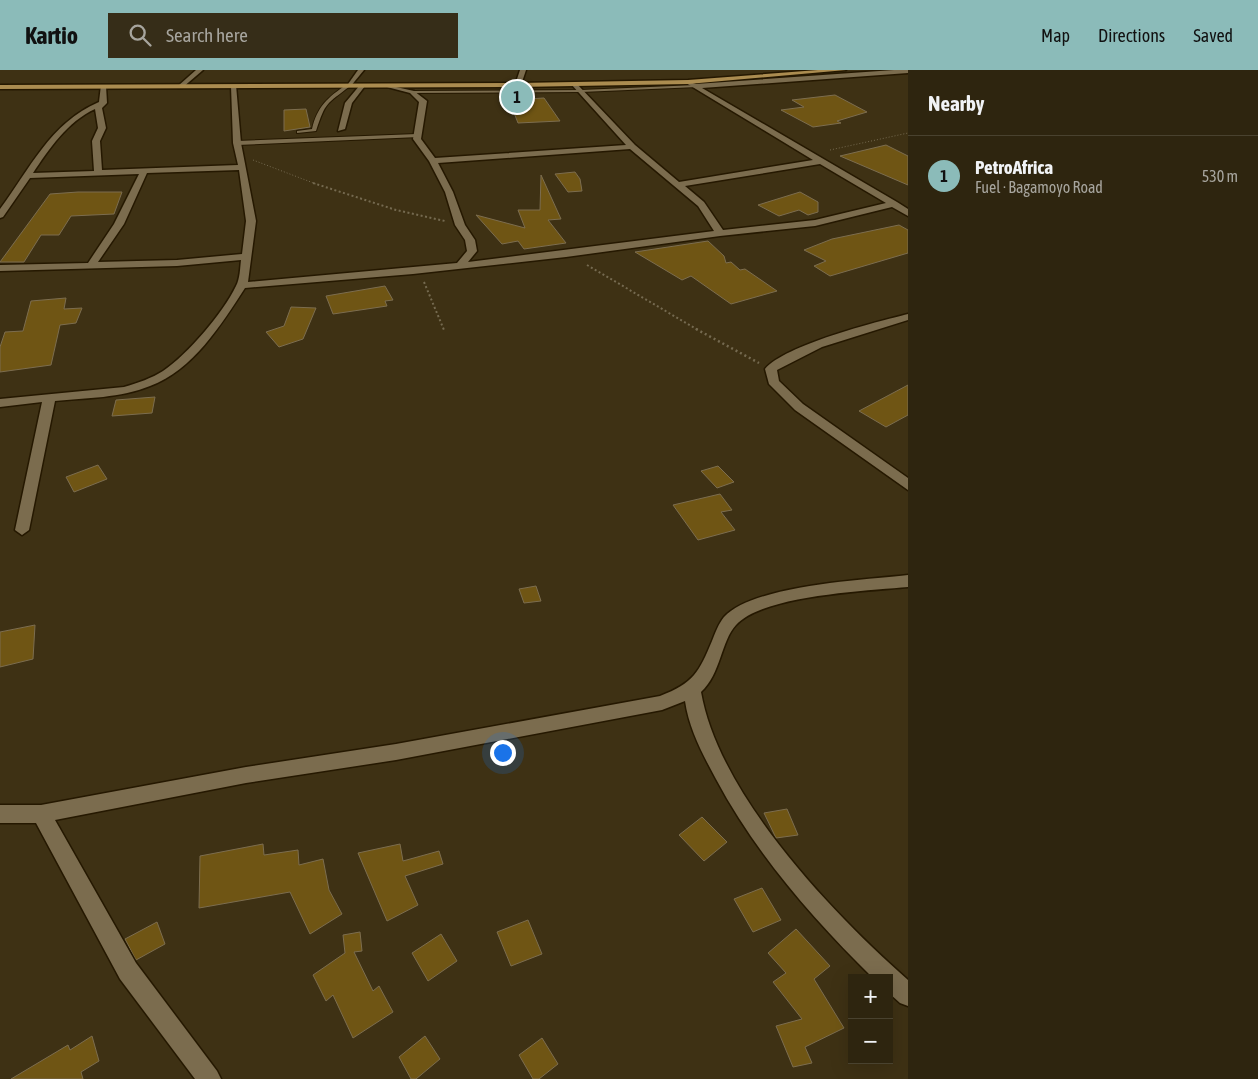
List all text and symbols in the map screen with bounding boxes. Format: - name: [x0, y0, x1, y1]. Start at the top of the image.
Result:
- search box: [108, 13, 458, 58]
- icon: search: [126, 21, 154, 49]
- text: Kartio: [25, 22, 78, 49]
- text: Search here: [166, 24, 248, 46]
- text: Map: [1041, 25, 1070, 46]
- text: Directions: [1098, 25, 1165, 46]
- text: Saved: [1193, 25, 1233, 46]
- pin: 1: [501, 78, 533, 116]
- text: Nearby: [928, 91, 984, 115]
- text: PetroAfrica: [975, 156, 1053, 178]
- text: 1: [940, 167, 948, 185]
- text: 530 m: [1202, 167, 1238, 185]
- text: Fuel · Bagamoyo Road: [975, 178, 1103, 196]
- your location: [490, 740, 516, 766]
- map controls: [848, 974, 893, 1064]
- button: +: [848, 974, 893, 1019]
- button: −: [848, 1019, 893, 1064]

